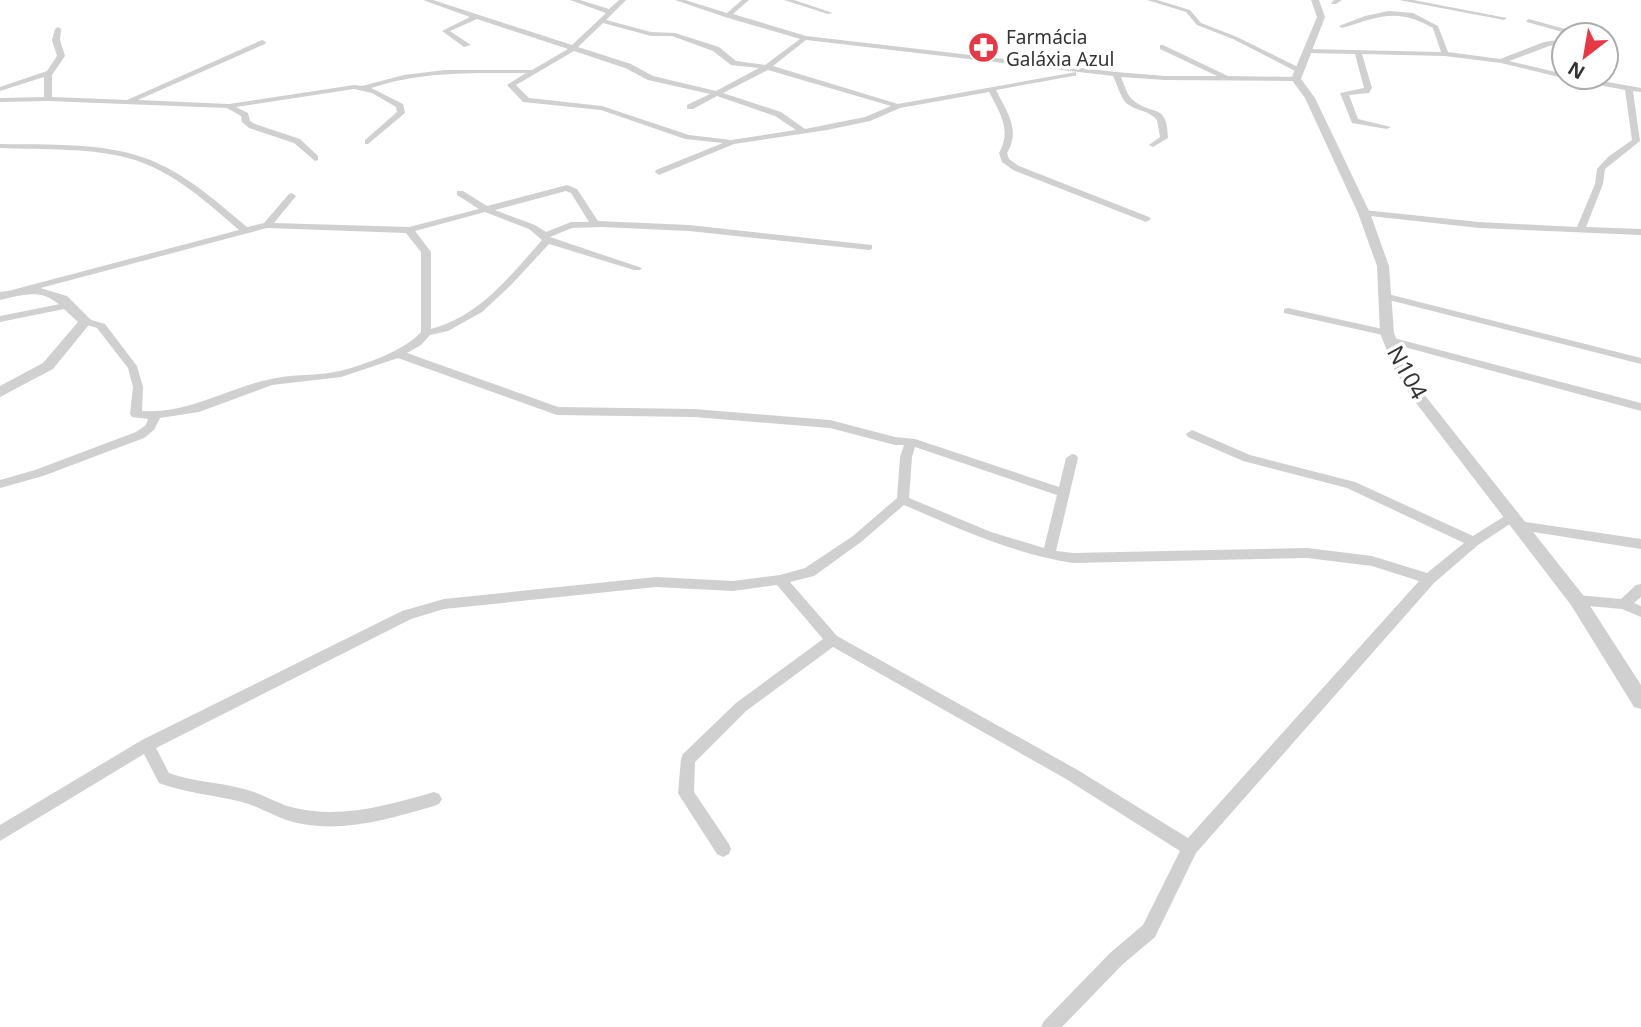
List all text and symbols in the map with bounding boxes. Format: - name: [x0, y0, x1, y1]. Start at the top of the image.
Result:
- north arrow: [1550, 21, 1620, 91]
- place label: Farmácia Galáxia Azul: [1006, 24, 1114, 72]
- pharmacy icon: Farmácia Galáxia Azul: [966, 31, 1000, 65]
- text: N: [1563, 55, 1590, 86]
- street label: N104: [1380, 339, 1436, 405]

